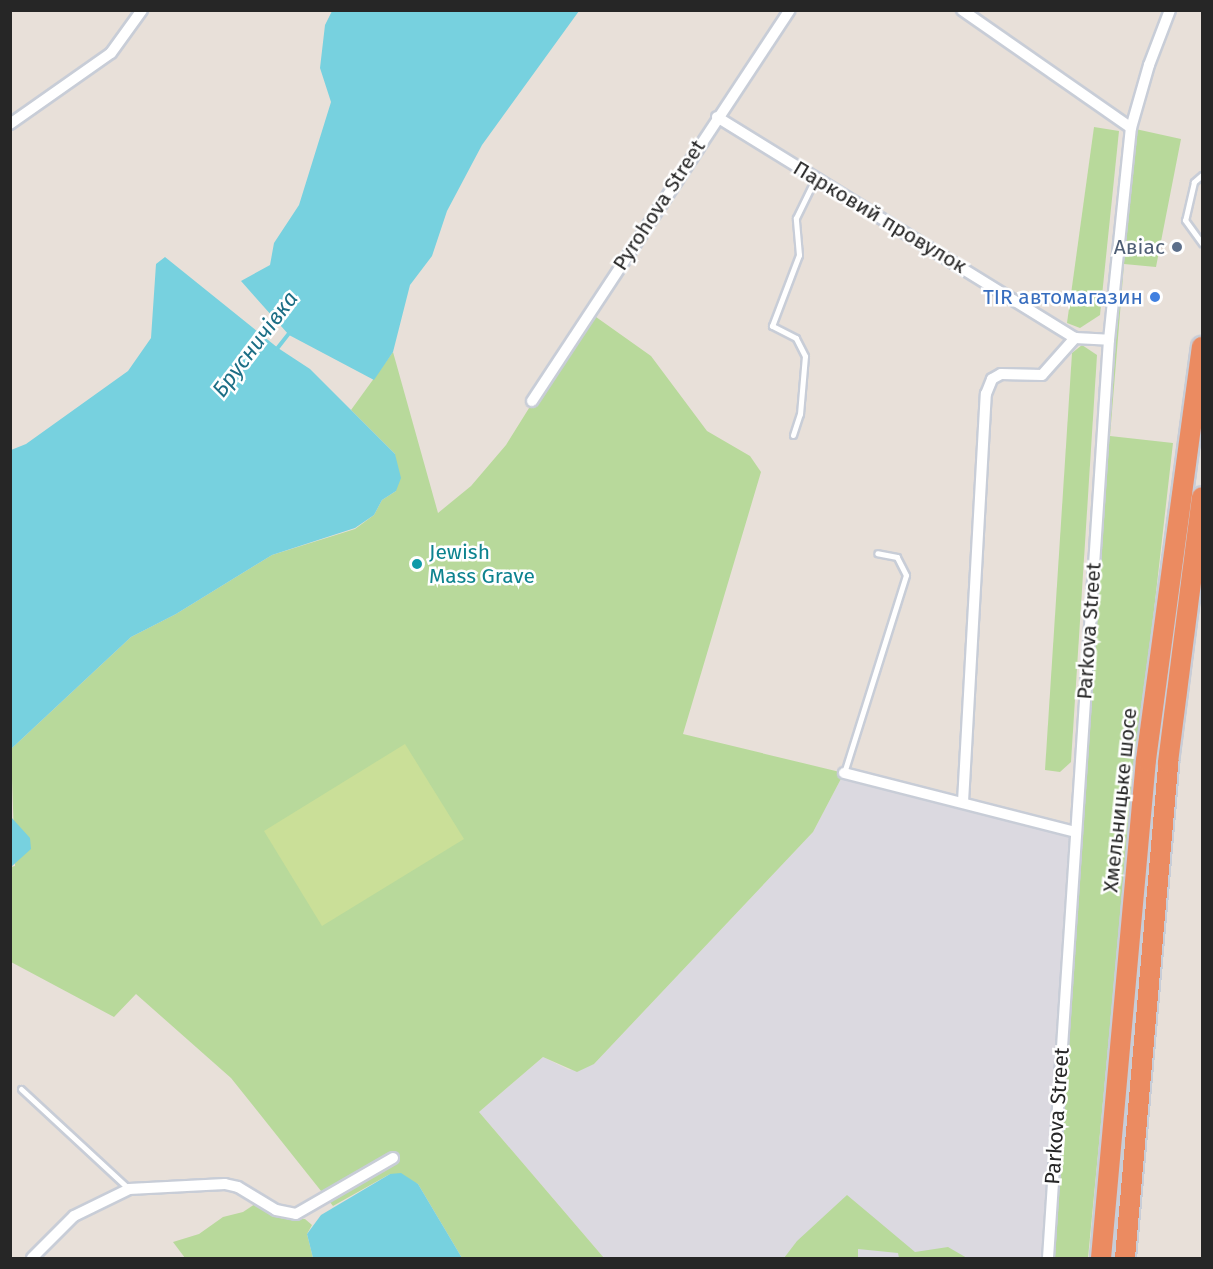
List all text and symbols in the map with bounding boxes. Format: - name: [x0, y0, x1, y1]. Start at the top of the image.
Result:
- street label: Pyrohova Street: [607, 135, 711, 275]
- street label: Парковий провулок: [789, 155, 971, 279]
- place label: Авіас: [1114, 234, 1165, 260]
- marker: Авіас: [1170, 240, 1184, 254]
- place label: TIR автомагазин: [983, 284, 1143, 310]
- water label: Брусничівка: [207, 286, 303, 402]
- marker: TIR автомагазин: [1148, 290, 1162, 304]
- place label: Jewish Mass Grave: [429, 539, 535, 589]
- marker: Jewish Mass Grave: [410, 557, 424, 571]
- street label: Parkova Street: [1072, 562, 1106, 700]
- street label: Хмельницьке шосе: [1098, 706, 1142, 894]
- street label: Parkova Street: [1040, 1047, 1074, 1185]

